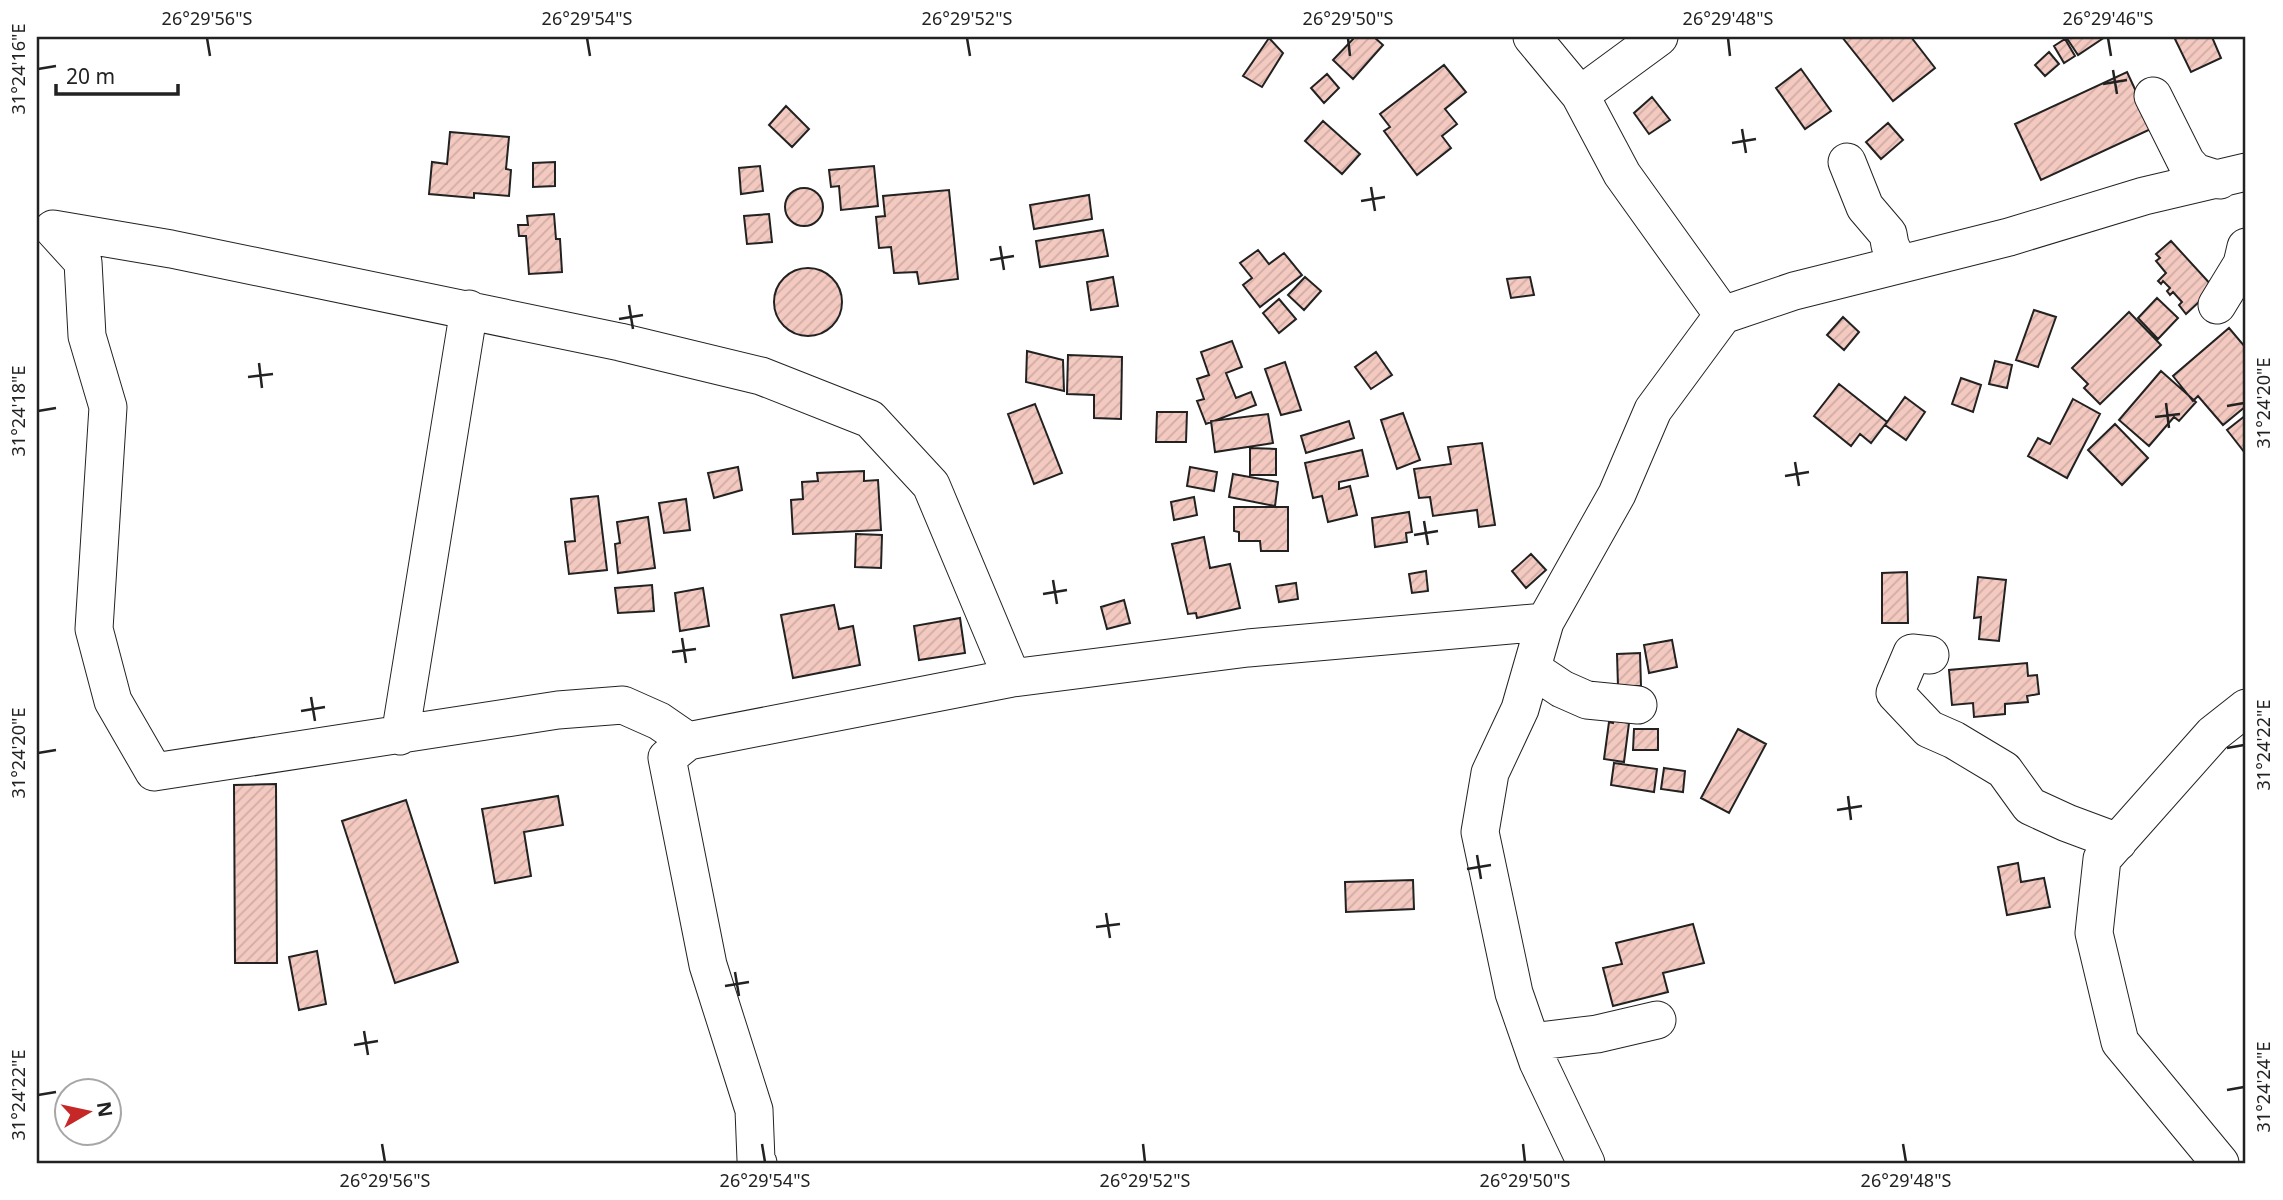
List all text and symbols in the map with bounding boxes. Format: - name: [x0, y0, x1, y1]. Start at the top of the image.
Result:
- text: 26°29'56"S: [162, 6, 252, 30]
- text: 26°29'54"S: [542, 6, 632, 30]
- text: 26°29'52"S: [922, 6, 1012, 30]
- text: 26°29'50"S: [1303, 6, 1393, 30]
- text: 26°29'48"S: [1683, 6, 1773, 30]
- text: 26°29'46"S: [2063, 6, 2153, 30]
- text: 31°24'16"E: [6, 24, 30, 114]
- scale bar: [56, 52, 178, 96]
- text: 20 m: [66, 62, 115, 90]
- text: 31°24'20"E: [2251, 358, 2275, 448]
- text: 31°24'18"E: [6, 366, 30, 456]
- text: 31°24'22"E: [2251, 700, 2275, 790]
- text: 31°24'20"E: [6, 708, 30, 798]
- text: 31°24'24"E: [2251, 1042, 2275, 1132]
- text: 31°24'22"E: [6, 1050, 30, 1140]
- north arrow: [52, 1078, 122, 1148]
- text: N: [91, 1100, 119, 1119]
- text: 26°29'56"S: [340, 1168, 430, 1192]
- text: 26°29'54"S: [720, 1168, 810, 1192]
- text: 26°29'52"S: [1100, 1168, 1190, 1192]
- text: 26°29'50"S: [1480, 1168, 1570, 1192]
- text: 26°29'48"S: [1861, 1168, 1951, 1192]

